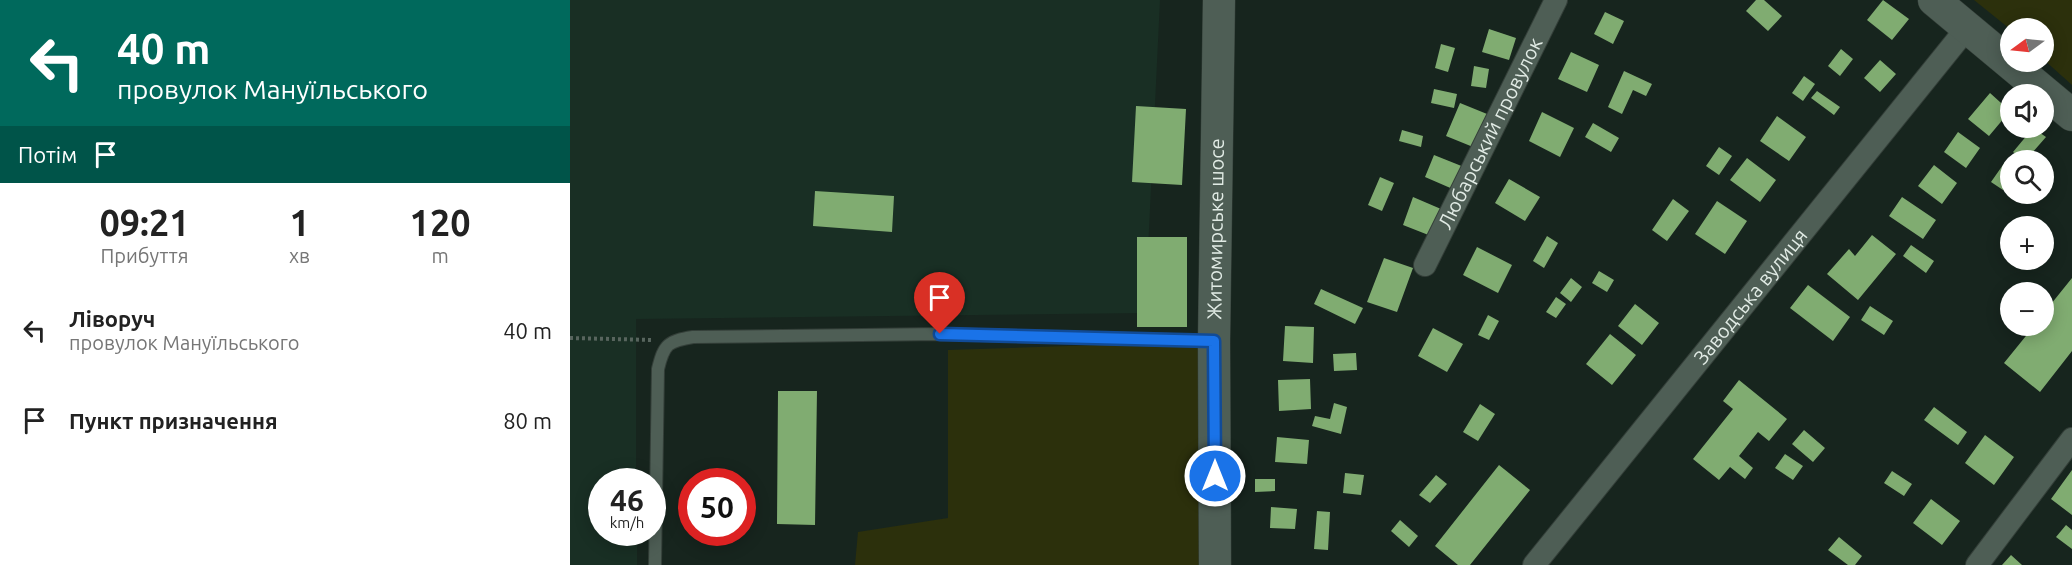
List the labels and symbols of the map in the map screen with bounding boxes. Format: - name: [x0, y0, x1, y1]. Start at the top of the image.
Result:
- north arrow: [2000, 18, 2054, 72]
- street label: Любарський провулок: [1433, 33, 1547, 233]
- street label: Житомирське шосе: [1202, 138, 1228, 320]
- street label: Заводська вулиця: [1689, 224, 1812, 368]
- pin: [914, 272, 965, 334]
- position arrow: [1183, 444, 1247, 508]
- speed limit sign: 50: [678, 468, 756, 546]

